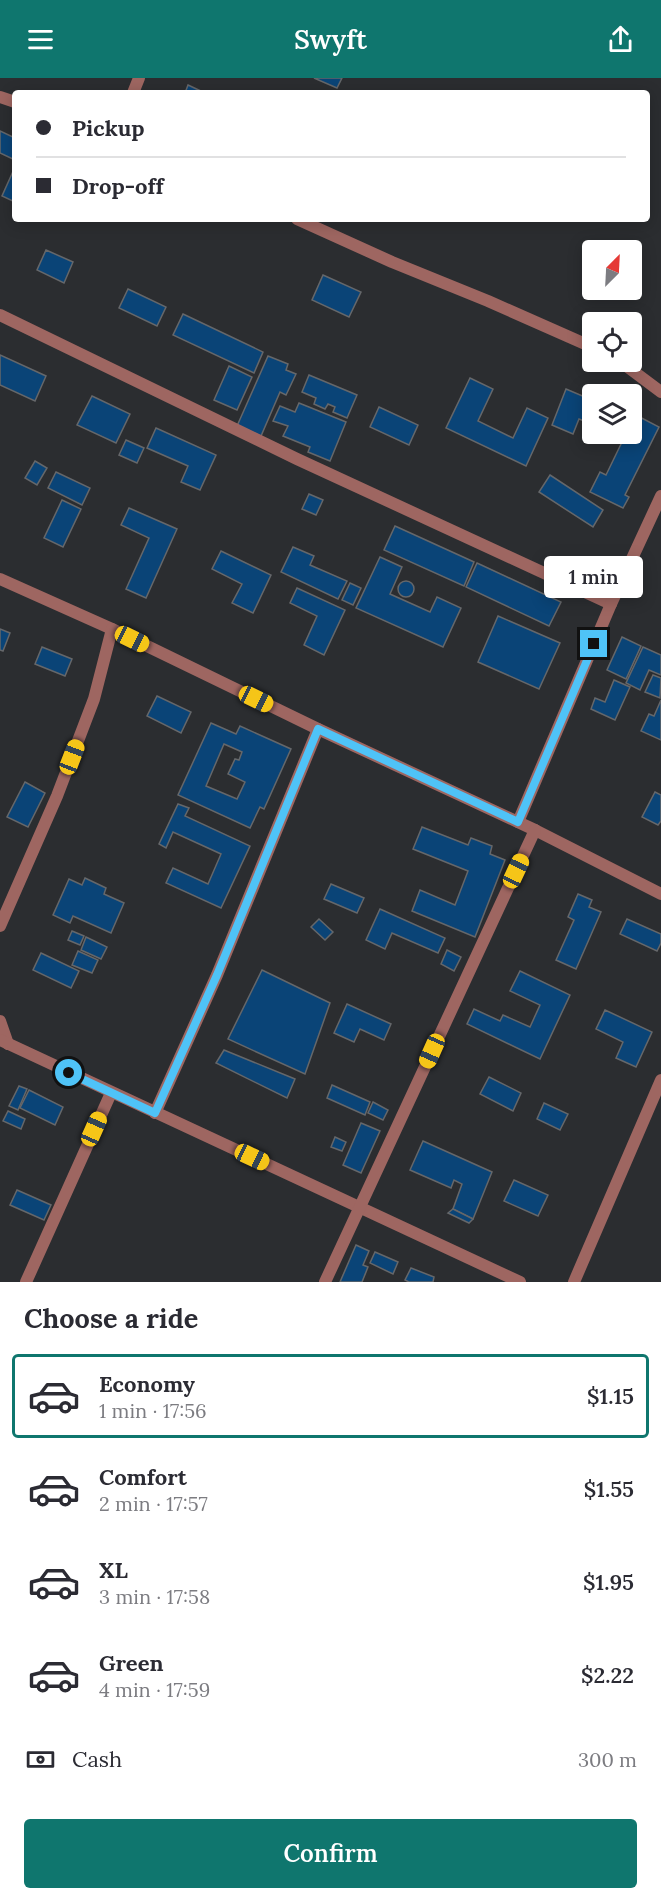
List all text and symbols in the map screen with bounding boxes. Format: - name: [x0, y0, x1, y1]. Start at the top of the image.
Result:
- text: Swyft: [294, 22, 367, 56]
- icon: menu: [24, 23, 57, 56]
- icon: share: [604, 23, 637, 56]
- text: Pickup: [72, 114, 145, 142]
- text: Drop-off: [72, 172, 164, 200]
- north arrow: [582, 240, 642, 300]
- map controls: [582, 240, 642, 444]
- button: locate: [582, 312, 642, 372]
- button: layers: [582, 384, 642, 444]
- callout: 1 min: [544, 557, 644, 599]
- text: 1 min: [568, 564, 619, 589]
- car: [112, 623, 152, 655]
- route end: [580, 630, 607, 657]
- car: [236, 683, 276, 715]
- car: [57, 737, 87, 777]
- car: [500, 851, 532, 891]
- car: [416, 1031, 448, 1071]
- route start: [55, 1059, 82, 1086]
- car: [78, 1109, 110, 1149]
- car: [232, 1141, 272, 1173]
- text: Choose a ride: [24, 1301, 198, 1335]
- icon: car: [27, 1369, 81, 1423]
- text: Economy: [99, 1370, 195, 1398]
- text: $1.15: [587, 1382, 634, 1410]
- text: 1 min · 17:56: [99, 1398, 207, 1423]
- icon: car: [27, 1462, 81, 1516]
- text: Comfort: [99, 1463, 187, 1491]
- text: $1.55: [584, 1475, 634, 1503]
- text: 2 min · 17:57: [99, 1491, 208, 1516]
- icon: car: [27, 1555, 81, 1609]
- text: XL: [99, 1556, 128, 1584]
- text: $1.95: [583, 1568, 634, 1596]
- text: 3 min · 17:58: [99, 1584, 210, 1609]
- icon: car: [27, 1648, 81, 1702]
- text: Green: [99, 1649, 164, 1677]
- text: $2.22: [581, 1661, 634, 1689]
- text: 4 min · 17:59: [99, 1677, 210, 1702]
- icon: cash: [24, 1743, 57, 1776]
- text: Cash: [72, 1745, 122, 1773]
- text: 300 m: [578, 1747, 637, 1772]
- button: Confirm: [24, 1819, 637, 1888]

